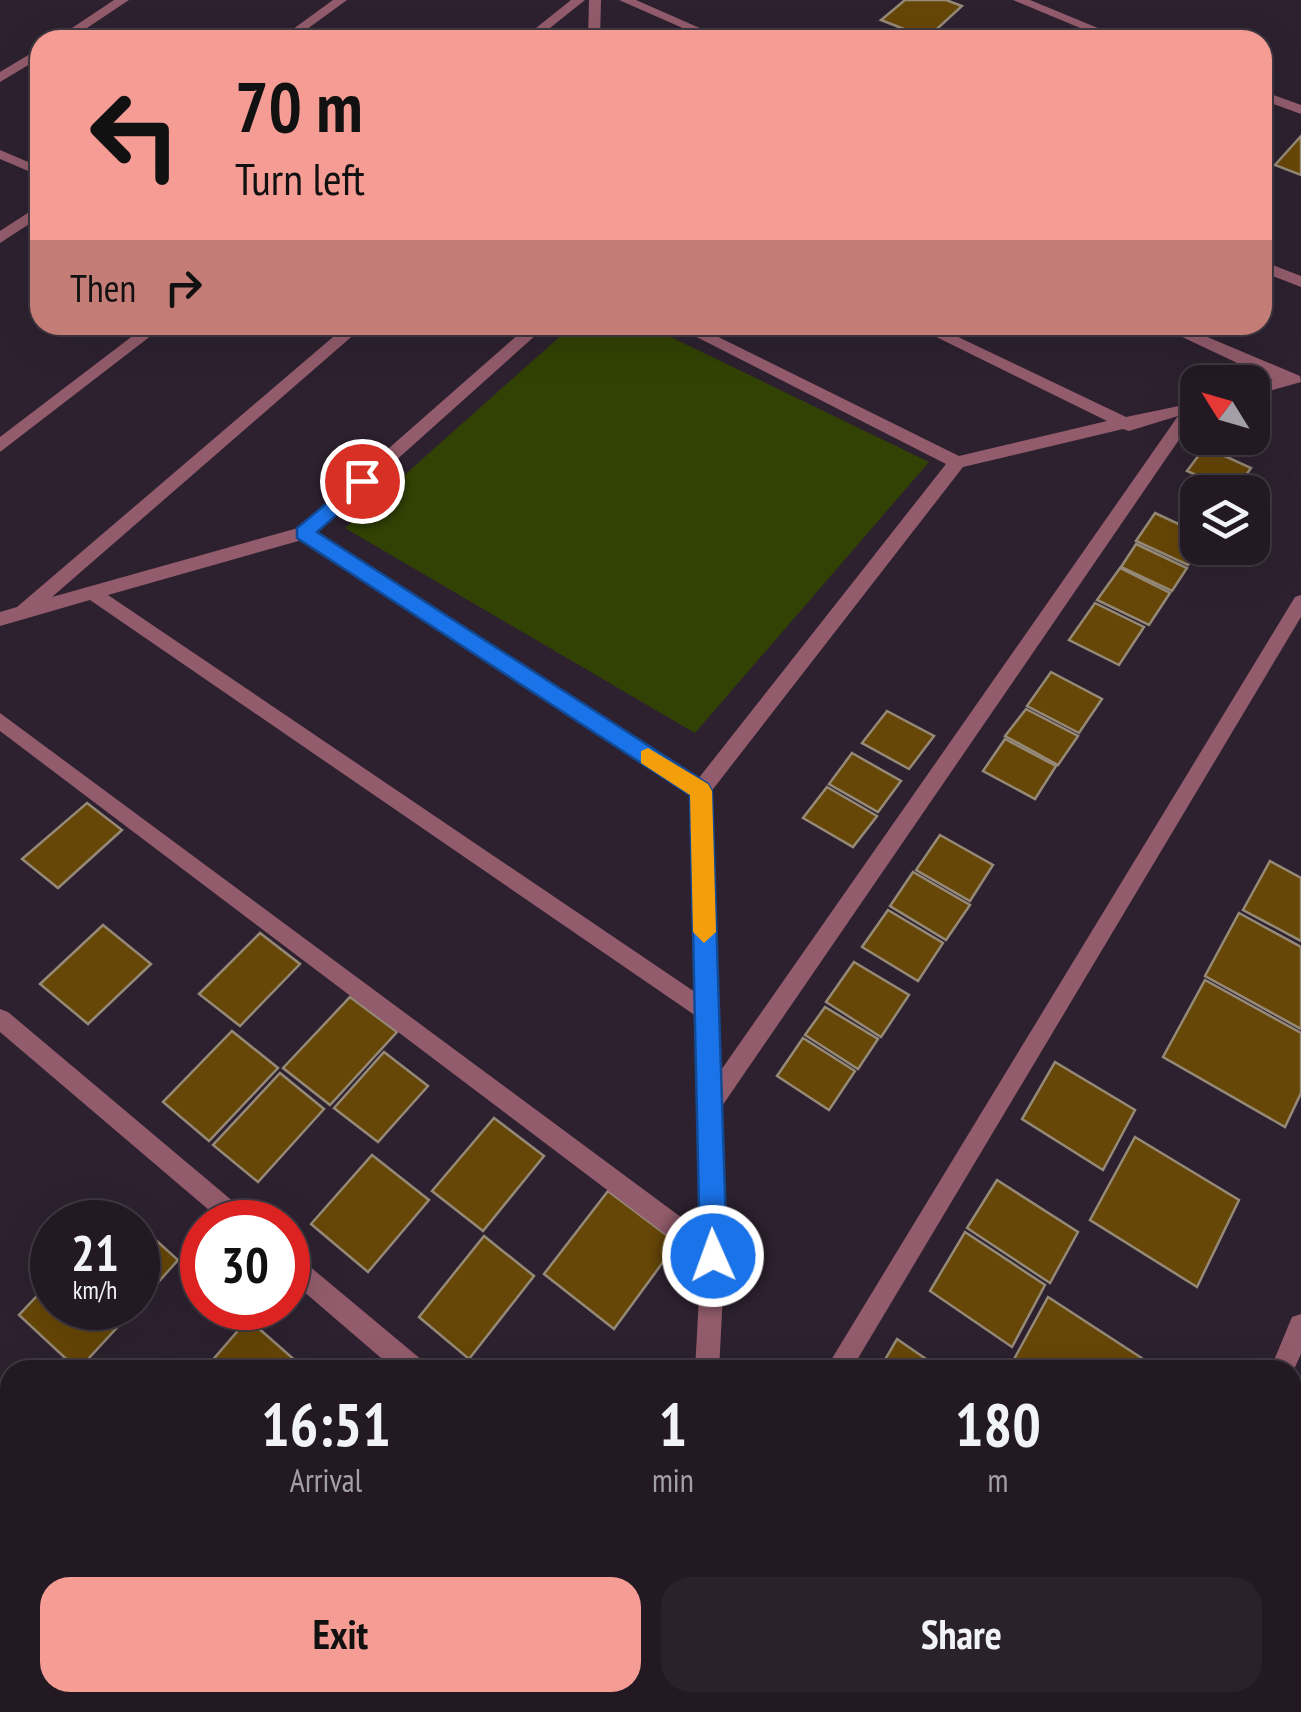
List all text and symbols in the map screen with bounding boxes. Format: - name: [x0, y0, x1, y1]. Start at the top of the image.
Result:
- text: 70 m: [235, 61, 363, 151]
- icon: left: [70, 70, 200, 200]
- text: Turn left: [235, 149, 365, 207]
- icon: right: [156, 260, 211, 315]
- text: Then: [70, 263, 136, 312]
- north arrow: [1180, 365, 1270, 455]
- map controls: [1180, 365, 1270, 565]
- pin: [320, 439, 405, 524]
- icon: arrive: [335, 454, 390, 509]
- button: layers: [1180, 475, 1270, 565]
- speed limit sign: 30: [180, 1200, 310, 1330]
- position arrow: [661, 1204, 765, 1308]
- text: 21: [71, 1220, 119, 1285]
- text: km/h: [73, 1274, 117, 1306]
- text: 16:51: [261, 1385, 391, 1463]
- text: 1: [659, 1385, 687, 1463]
- text: 180: [955, 1385, 1041, 1463]
- text: Arrival: [290, 1459, 362, 1501]
- text: min: [652, 1459, 694, 1501]
- text: m: [987, 1459, 1008, 1501]
- button: Exit: [40, 1577, 641, 1692]
- button: Share: [661, 1577, 1262, 1692]

